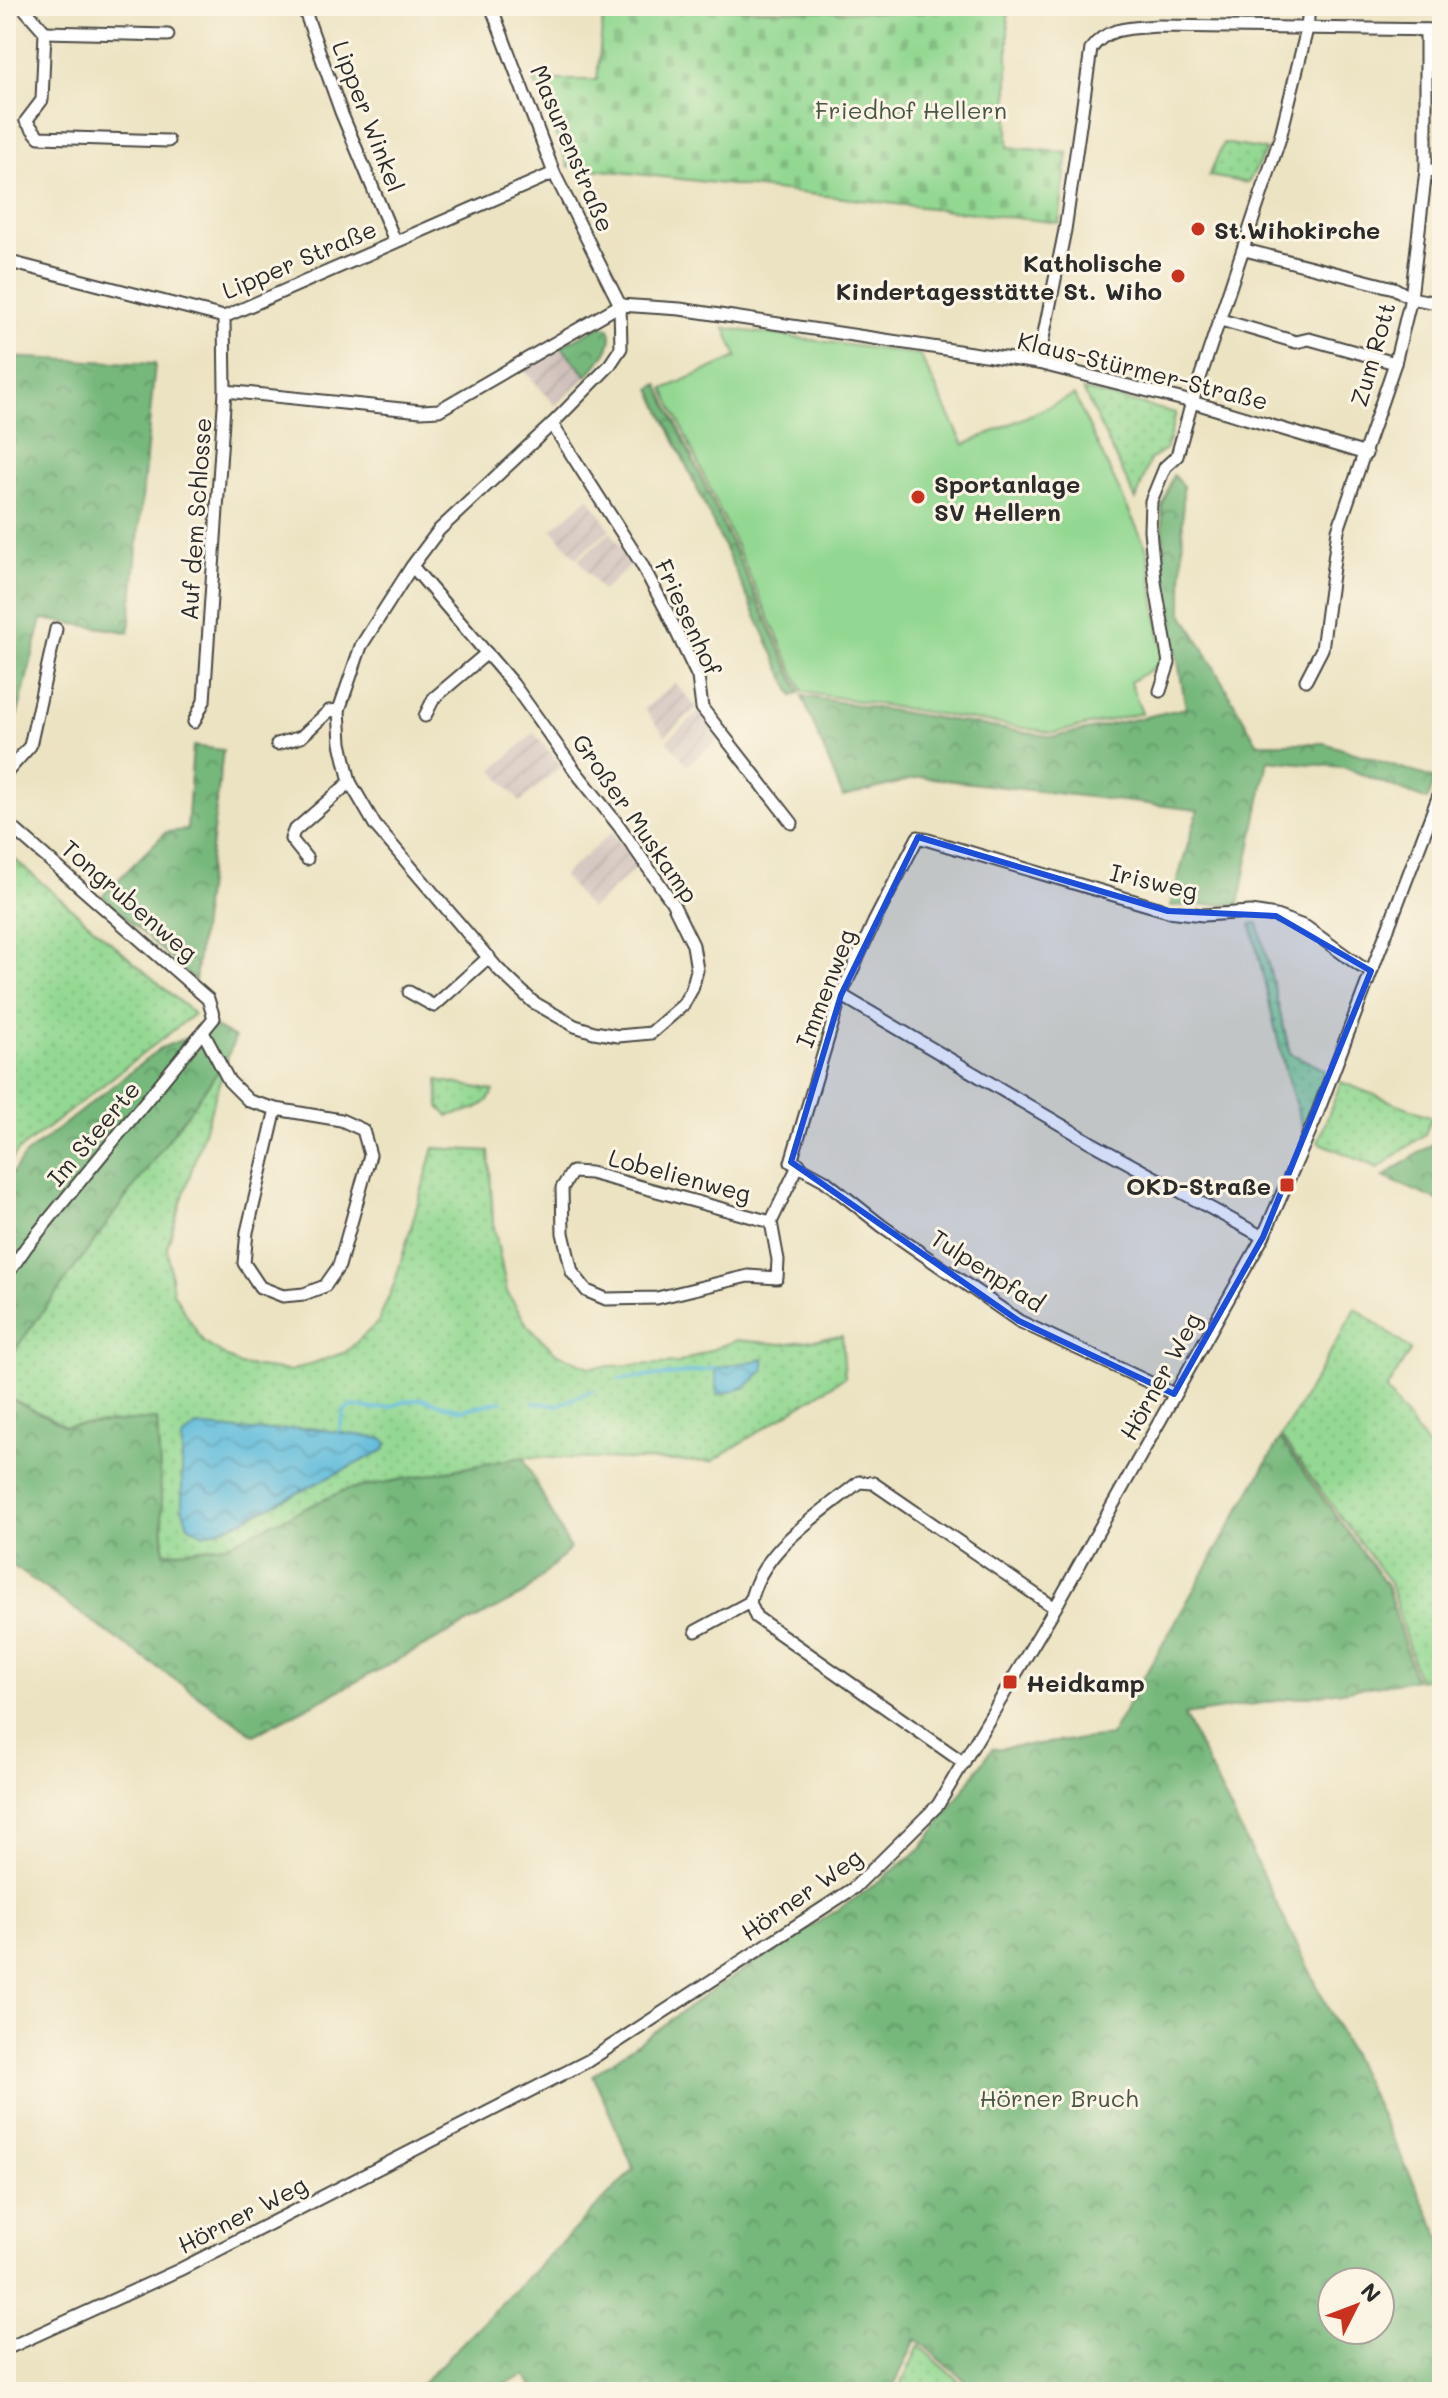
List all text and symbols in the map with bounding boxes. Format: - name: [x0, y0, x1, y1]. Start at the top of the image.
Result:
- street label: Lipper Winkel: [326, 36, 412, 196]
- street label: Masurenstraße: [524, 60, 622, 236]
- park label: Friedhof Hellern: [815, 94, 1007, 125]
- street label: Lipper Straße: [217, 212, 381, 306]
- place label: St.Wihokirche: [1214, 214, 1380, 245]
- marker: St.Wihokirche: [1189, 220, 1207, 238]
- place label: Katholische Kindertagesstätte St. Wiho: [836, 247, 1162, 306]
- marker: Katholische Kindertagesstätte St. Wiho: [1169, 267, 1187, 285]
- street label: Zum Rott: [1342, 298, 1402, 410]
- street label: Klaus-Stürmer-Straße: [1015, 324, 1271, 416]
- street label: Auf dem Schlosse: [172, 417, 218, 621]
- place label: Sportanlage SV Hellern: [934, 468, 1080, 527]
- marker: Sportanlage SV Hellern: [909, 488, 927, 506]
- street label: Friesenhof: [649, 554, 730, 681]
- street label: Großer Muskamp: [566, 727, 706, 909]
- street label: Tongrubenweg: [55, 832, 205, 968]
- street label: Irisweg: [1107, 856, 1201, 906]
- street label: Immenweg: [788, 924, 862, 1052]
- street label: Im Steerte: [40, 1074, 146, 1192]
- street label: Lobelienweg: [606, 1141, 754, 1209]
- place label: OKD-Straße: [1126, 1170, 1271, 1201]
- marker: OKD-Straße: [1278, 1176, 1296, 1194]
- street label: Tulpenpfad: [925, 1222, 1051, 1318]
- street label: Hörner Weg: [1112, 1307, 1208, 1445]
- place label: Heidkamp: [1026, 1667, 1145, 1698]
- marker: Heidkamp: [1001, 1673, 1019, 1691]
- street label: Hörner Weg: [734, 1841, 868, 1947]
- park label: Hörner Bruch: [980, 2082, 1139, 2113]
- street label: Hörner Weg: [172, 2168, 312, 2260]
- north arrow: [1316, 2266, 1396, 2346]
- text: N: [1355, 2276, 1388, 2308]

